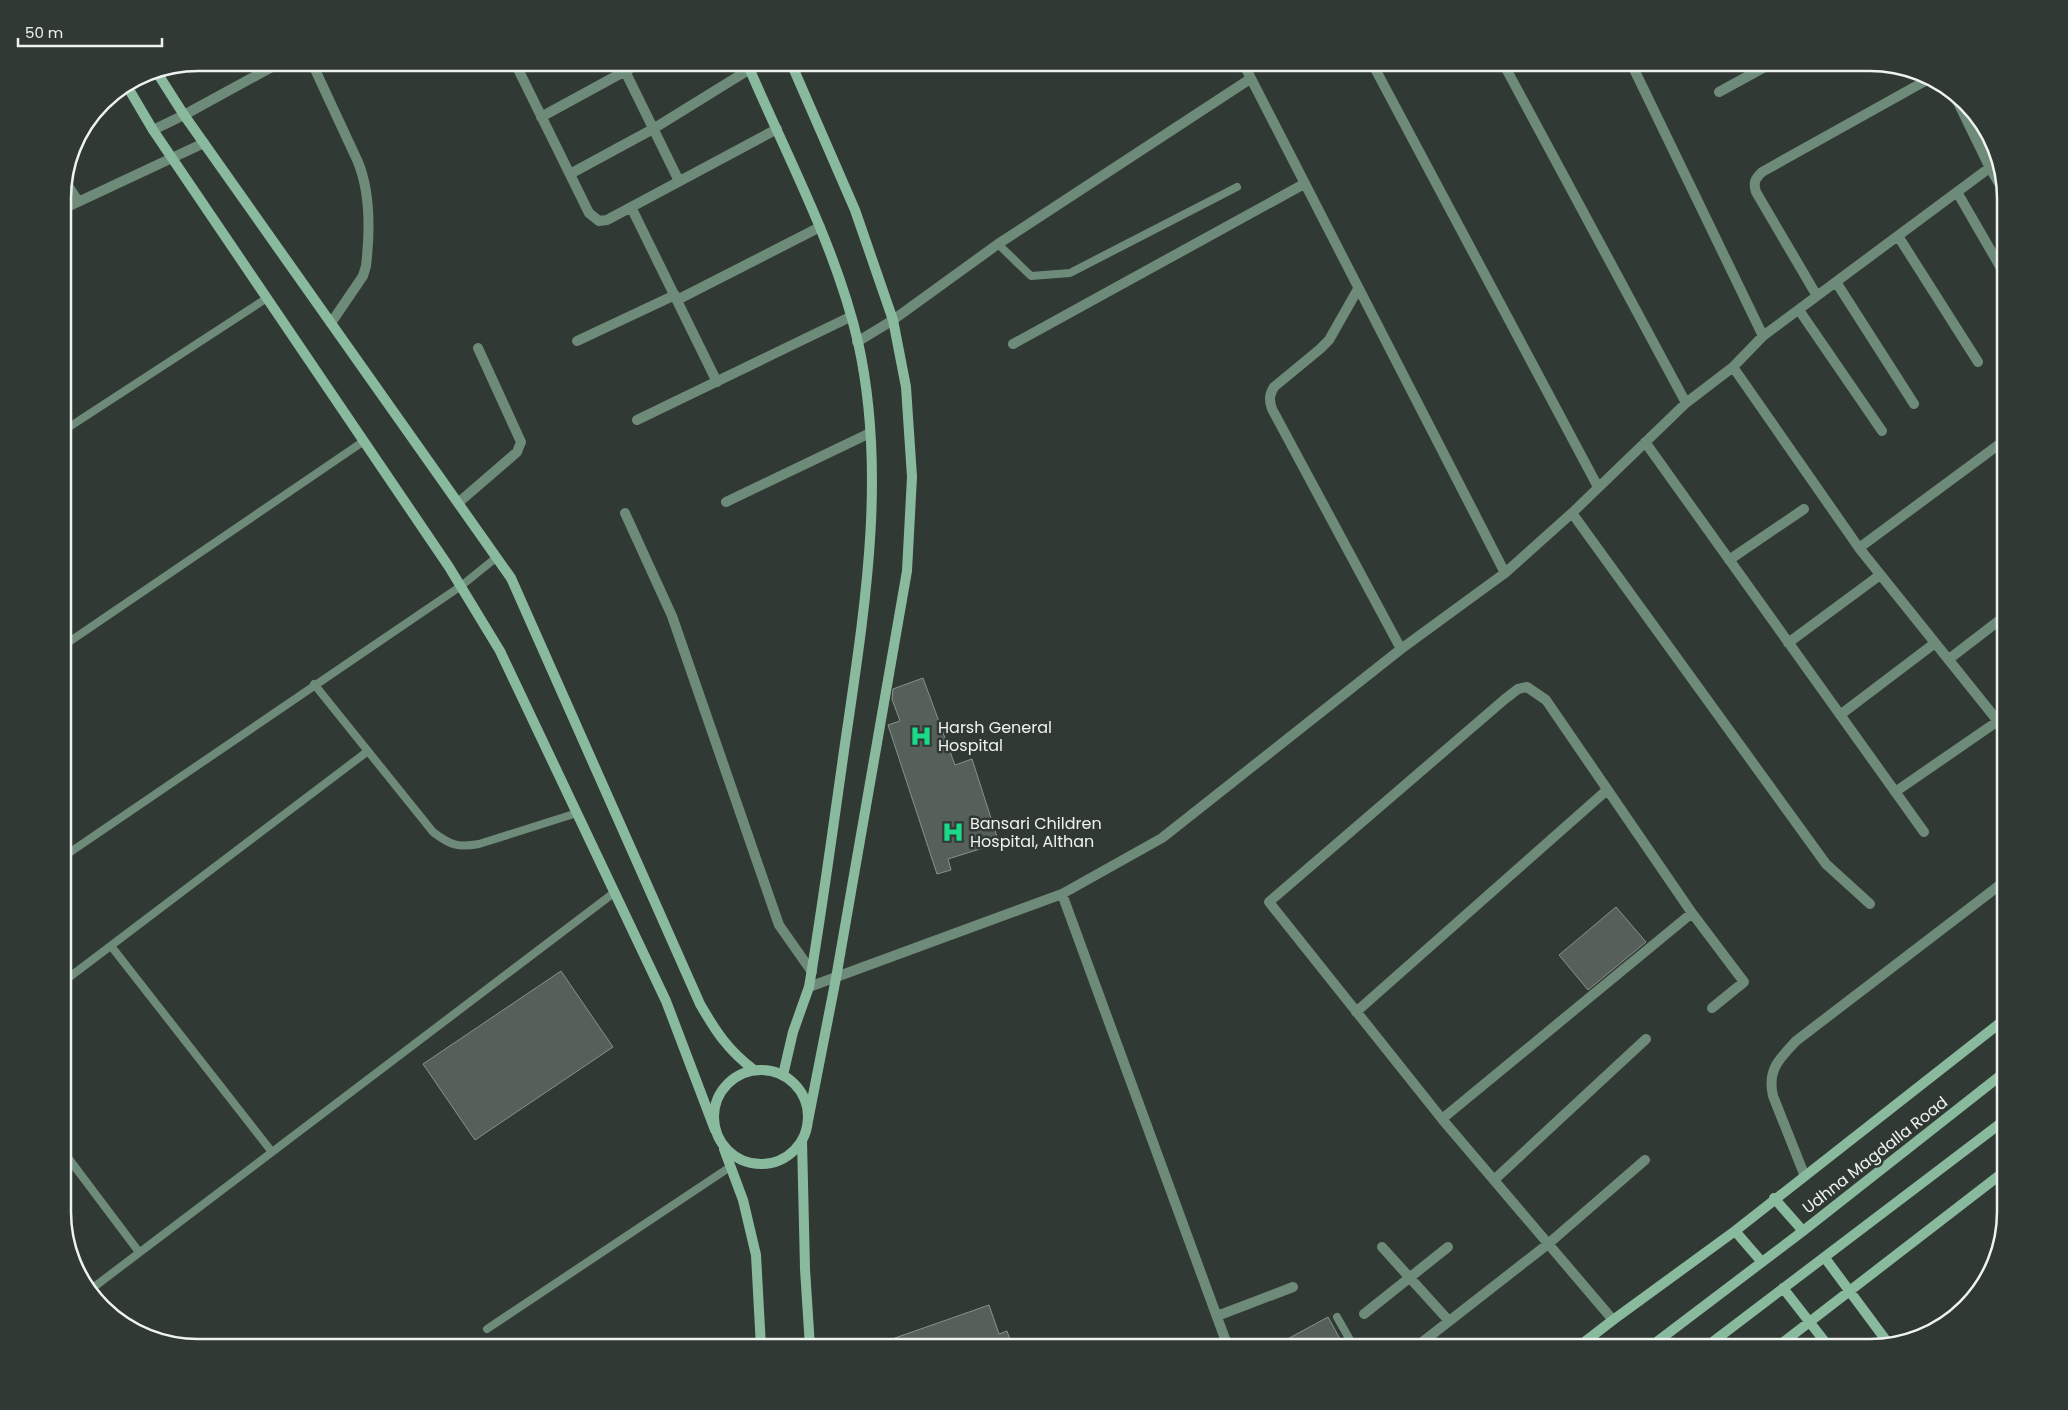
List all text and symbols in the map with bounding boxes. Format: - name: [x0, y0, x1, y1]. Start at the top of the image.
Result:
- scale bar: [18, 15, 161, 47]
- text: 50 m: [25, 22, 63, 43]
- place label: Harsh General Hospital: [938, 716, 1052, 757]
- hospital icon: Harsh General Hospital: [908, 723, 934, 749]
- place label: Bansari Children Hospital, Althan: [970, 812, 1102, 853]
- hospital icon: Bansari Children Hospital, Althan: [940, 819, 966, 845]
- street label: Udhna Magdalla Road: [1797, 1091, 1953, 1219]

